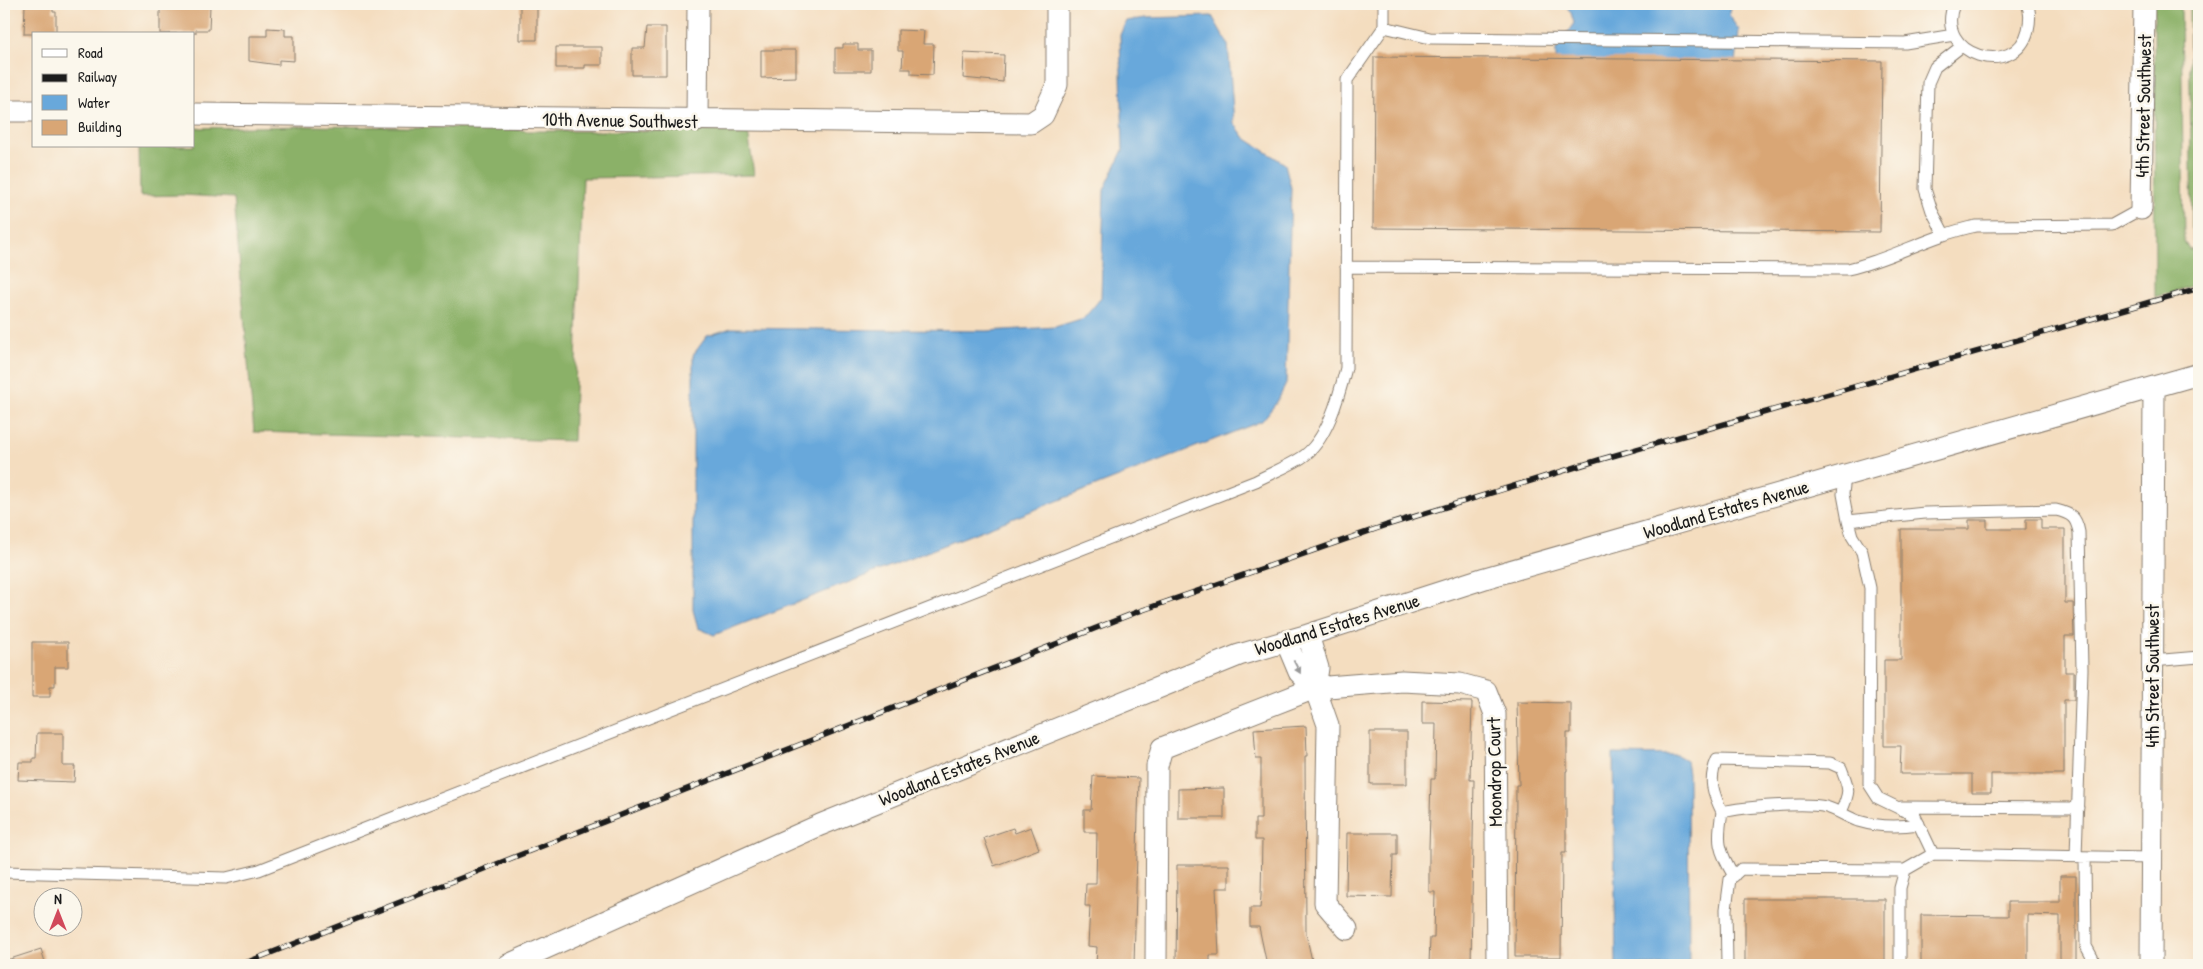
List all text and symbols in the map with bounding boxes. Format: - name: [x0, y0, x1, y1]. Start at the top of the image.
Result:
- legend: [32, 32, 195, 148]
- street label: 4th Street Southwest: [2129, 34, 2157, 178]
- text: Road: [78, 42, 103, 63]
- text: Railway: [78, 66, 117, 87]
- text: Water: [78, 92, 110, 113]
- street label: 10th Avenue Southwest: [542, 106, 698, 134]
- text: Building: [78, 116, 122, 137]
- street label: Woodland Estates Avenue: [1640, 473, 1812, 545]
- street label: Woodland Estates Avenue: [1251, 586, 1423, 661]
- street label: 4th Street Southwest: [2139, 604, 2165, 748]
- one-way arrow: [1293, 660, 1301, 674]
- street label: Moondrop Court: [1480, 717, 1508, 827]
- street label: Woodland Estates Avenue: [875, 724, 1044, 812]
- north arrow: [32, 886, 82, 936]
- text: N: [54, 889, 62, 908]

